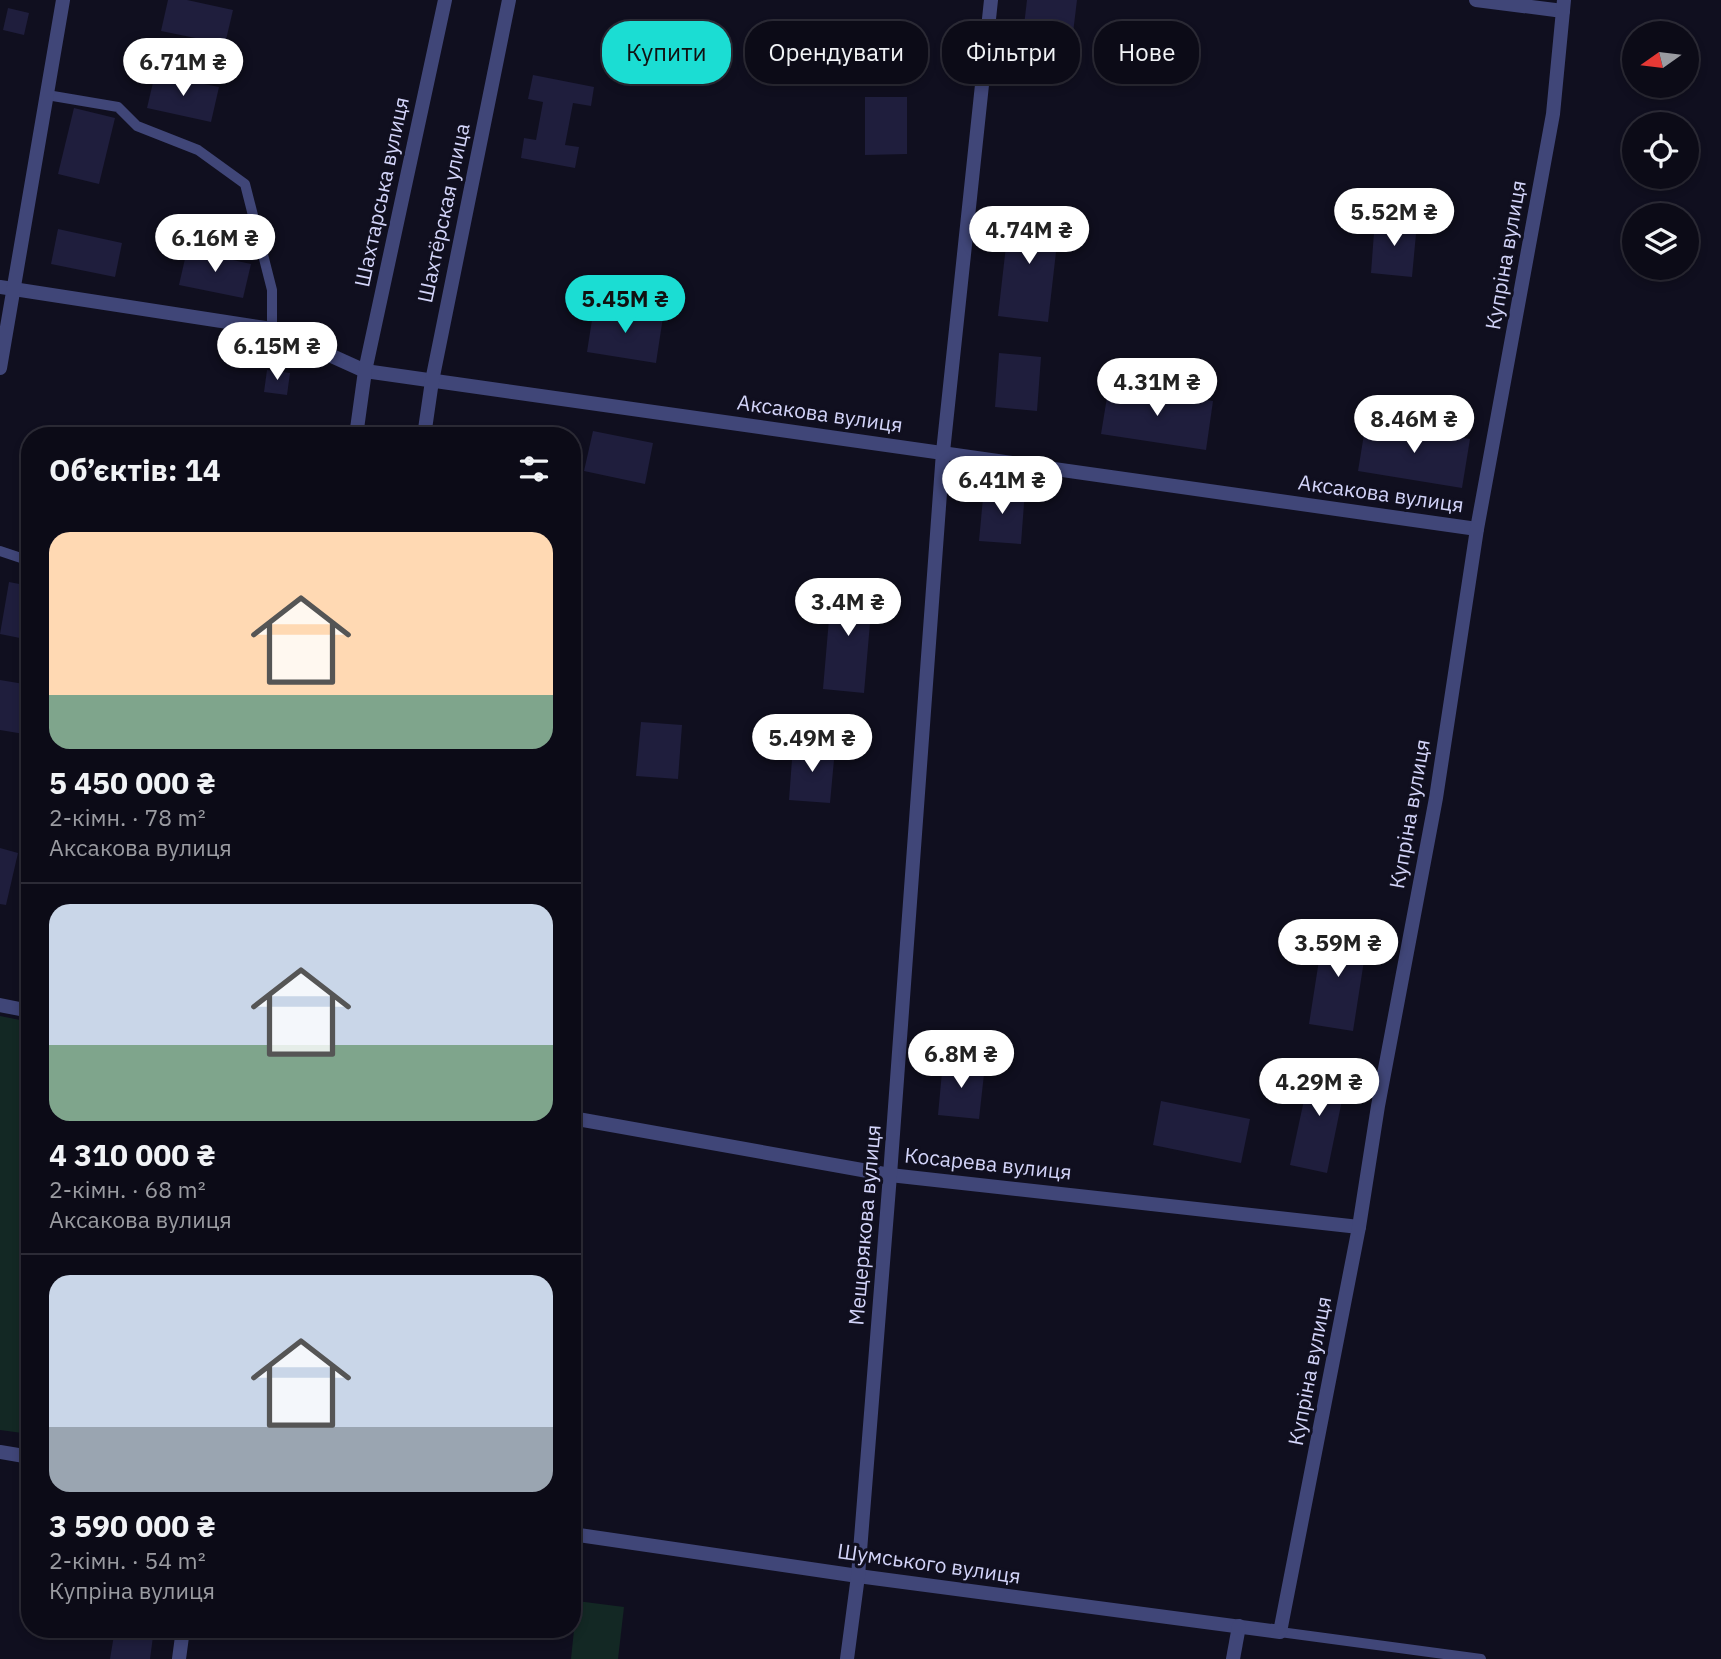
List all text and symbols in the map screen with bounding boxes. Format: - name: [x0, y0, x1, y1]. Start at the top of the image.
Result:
- chip: Купити: [602, 21, 731, 84]
- chip: Орендувати: [745, 21, 928, 84]
- chip: Фільтри: [942, 21, 1080, 84]
- chip: Нове: [1094, 21, 1199, 84]
- north arrow: [1622, 21, 1699, 98]
- map controls: [1622, 21, 1699, 280]
- pin: 6.71M ₴: [118, 38, 248, 98]
- text: 6.71M ₴: [139, 46, 227, 76]
- street label: Шахтарська вулиця: [347, 94, 415, 289]
- button: locate: [1622, 112, 1699, 189]
- street label: Шахтёрская улица: [410, 120, 476, 305]
- street label: Купріна вулиця: [1478, 178, 1532, 332]
- pin: 5.52M ₴: [1329, 188, 1459, 248]
- text: 5.52M ₴: [1350, 196, 1438, 226]
- button: layers: [1622, 203, 1699, 280]
- pin: 4.74M ₴: [964, 206, 1094, 266]
- text: 4.74M ₴: [985, 214, 1073, 244]
- pin: 6.16M ₴: [150, 215, 280, 274]
- text: 6.16M ₴: [171, 222, 259, 252]
- pin: 5.45M ₴: [560, 276, 690, 335]
- text: 5.45M ₴: [581, 283, 669, 313]
- pin: 6.15M ₴: [212, 322, 342, 382]
- text: 6.15M ₴: [233, 330, 321, 360]
- pin: 4.31M ₴: [1092, 358, 1222, 418]
- text: 4.31M ₴: [1113, 366, 1201, 396]
- street label: Аксакова вулиця: [736, 388, 905, 438]
- pin: 8.46M ₴: [1349, 396, 1479, 455]
- text: 8.46M ₴: [1370, 403, 1458, 433]
- text: Об’єктів: 14: [49, 450, 221, 489]
- icon: filters: [515, 450, 553, 488]
- pin: 6.41M ₴: [937, 456, 1067, 516]
- text: 6.41M ₴: [958, 464, 1046, 494]
- street label: Аксакова вулиця: [1297, 468, 1466, 518]
- icon: home: [238, 577, 364, 703]
- pin: 3.4M ₴: [791, 578, 905, 638]
- text: 3.4M ₴: [811, 586, 885, 616]
- pin: 5.49M ₴: [747, 714, 877, 774]
- text: 5.49M ₴: [768, 722, 856, 752]
- street label: Купріна вулиця: [1382, 737, 1436, 891]
- text: 5 450 000 ₴: [49, 763, 216, 802]
- text: 2-кімн. · 78 m²: [49, 802, 206, 832]
- text: Аксакова вулиця: [49, 832, 232, 862]
- pin: 3.59M ₴: [1273, 920, 1403, 979]
- text: 3.59M ₴: [1294, 927, 1382, 957]
- icon: home: [238, 949, 364, 1075]
- pin: 6.8M ₴: [904, 1030, 1018, 1090]
- text: 6.8M ₴: [924, 1038, 998, 1068]
- pin: 4.29M ₴: [1254, 1058, 1384, 1118]
- text: 4.29M ₴: [1275, 1066, 1363, 1096]
- street label: Мещерякова вулиця: [841, 1123, 887, 1326]
- text: 4 310 000 ₴: [49, 1135, 216, 1174]
- street label: Косарева вулиця: [903, 1140, 1073, 1186]
- text: 2-кімн. · 68 m²: [49, 1174, 206, 1204]
- text: Аксакова вулиця: [49, 1204, 232, 1234]
- street label: Купріна вулиця: [1281, 1294, 1337, 1448]
- icon: home: [238, 1320, 364, 1446]
- text: 3 590 000 ₴: [49, 1506, 216, 1545]
- street label: Шумського вулиця: [836, 1536, 1023, 1590]
- text: 2-кімн. · 54 m²: [49, 1545, 206, 1575]
- text: Купріна вулиця: [49, 1575, 215, 1605]

